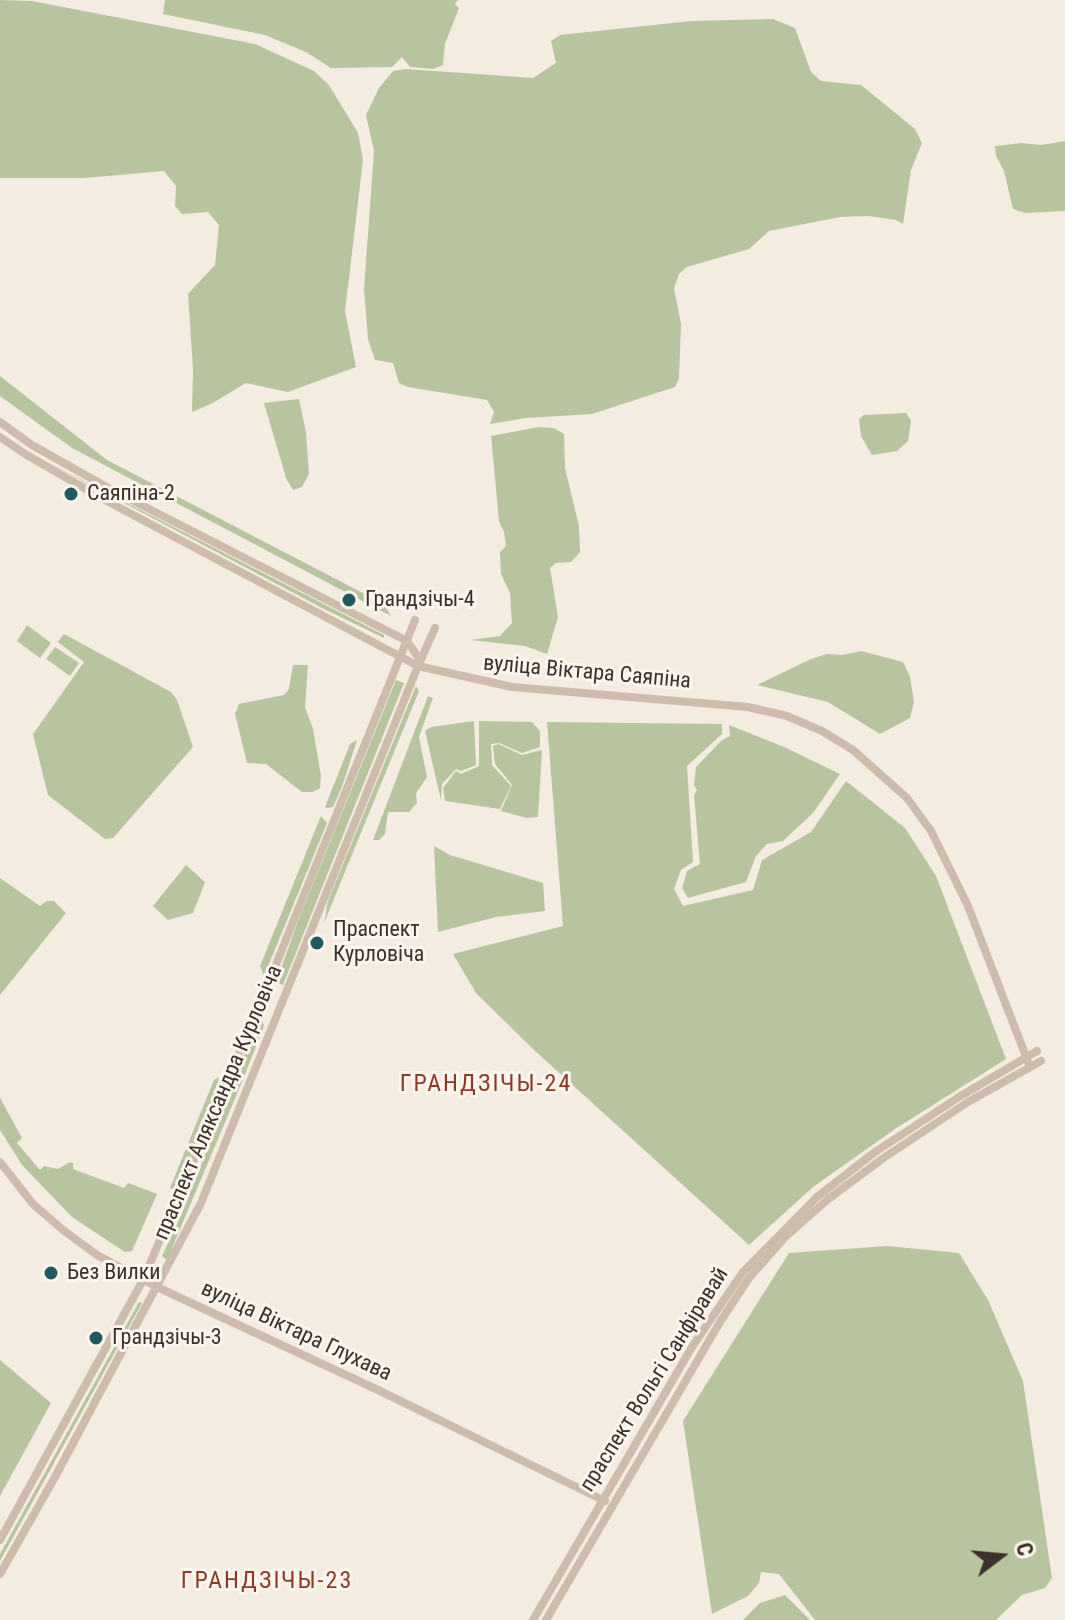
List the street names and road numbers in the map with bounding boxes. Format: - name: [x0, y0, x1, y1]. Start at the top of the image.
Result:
- street label: вуліца Віктара Саяпіна: [482, 651, 692, 695]
- street label: праспект Аляксандра Курловіча: [149, 962, 289, 1244]
- street label: праспект Вольгі Санфіравай: [575, 1263, 735, 1497]
- street label: вуліца Віктара Глухава: [197, 1276, 395, 1388]

